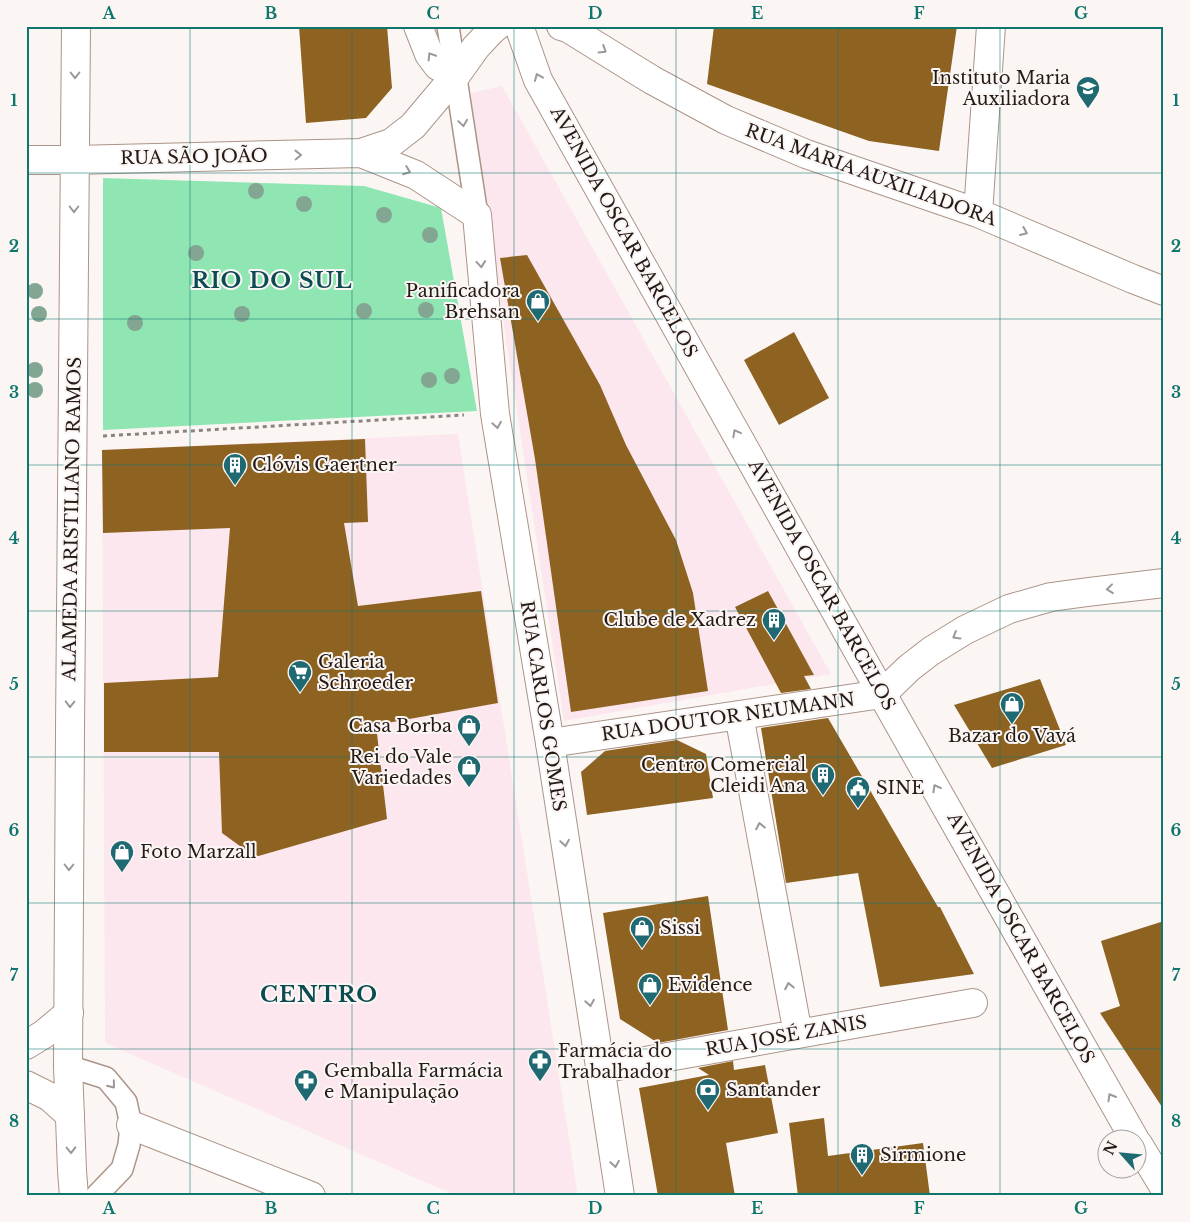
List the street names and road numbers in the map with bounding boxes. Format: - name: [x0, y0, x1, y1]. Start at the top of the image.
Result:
- street label: AVENIDA OSCAR BARCELOS: [545, 102, 702, 361]
- street label: RUA MARIA AUXILIADORA: [742, 119, 1001, 231]
- street label: RUA SÃO JOÃO: [120, 143, 268, 169]
- street label: ALAMEDA ARISTILIANO RAMOS: [58, 357, 86, 682]
- street label: AVENIDA OSCAR BARCELOS: [743, 455, 900, 714]
- street label: RUA CARLOS GOMES: [515, 599, 571, 813]
- street label: RUA DOUTOR NEUMANN: [600, 688, 856, 746]
- street label: AVENIDA OSCAR BARCELOS: [942, 808, 1099, 1067]
- street label: RUA JOSÉ ZANIS: [703, 1010, 869, 1061]

